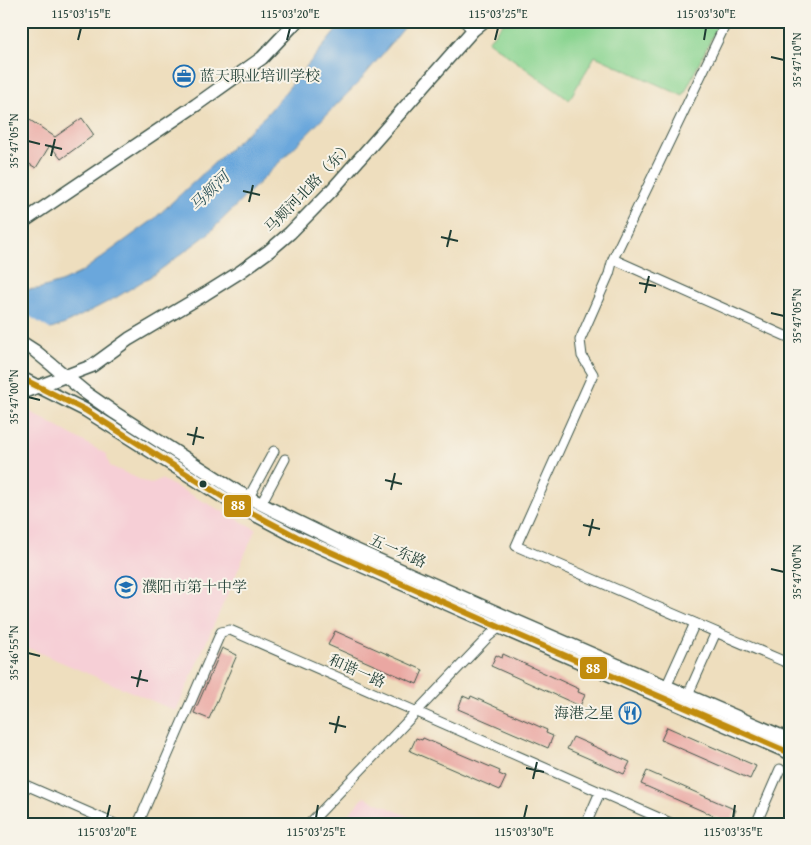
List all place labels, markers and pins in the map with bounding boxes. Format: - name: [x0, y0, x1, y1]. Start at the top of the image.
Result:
- office icon: 蓝天职业培训学校: [172, 64, 196, 88]
- place label: 蓝天职业培训学校: [200, 65, 320, 86]
- unlabelled marker: [198, 479, 208, 489]
- school or university icon: 濮阳市第十中学: [114, 575, 138, 599]
- place label: 濮阳市第十中学: [142, 576, 247, 597]
- restaurant icon: 海港之星: [618, 701, 642, 725]
- place label: 海港之星: [554, 702, 614, 723]

